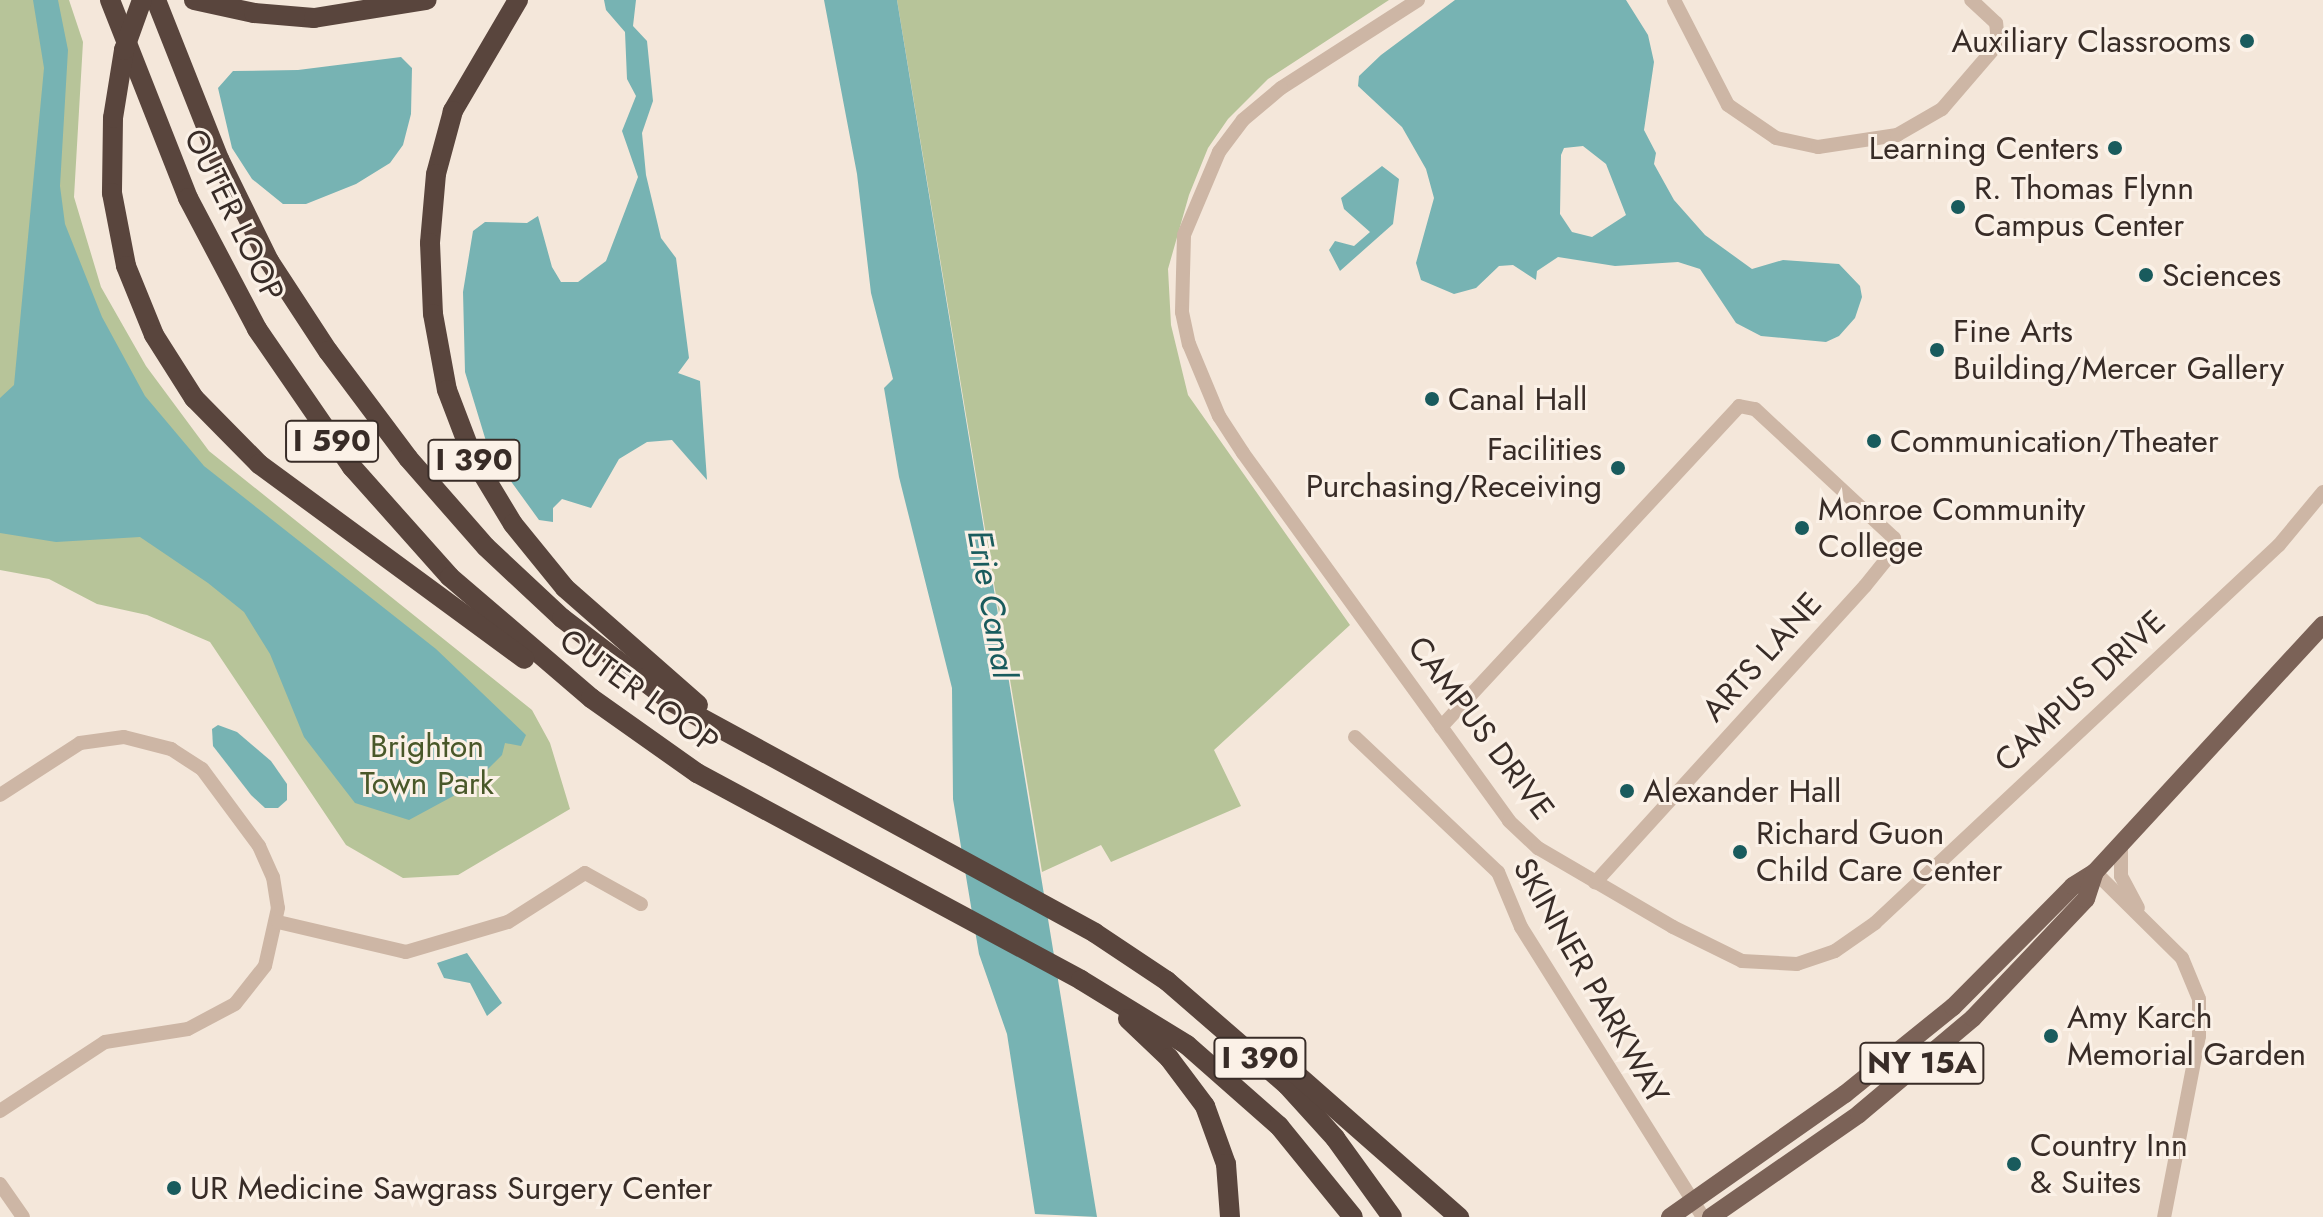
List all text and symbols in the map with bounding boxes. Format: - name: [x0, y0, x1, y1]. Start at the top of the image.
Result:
- place label: Auxiliary Classrooms: [1952, 22, 2231, 60]
- marker: Auxiliary Classrooms: [2238, 32, 2256, 50]
- street label: OUTER LOOP: [176, 123, 292, 307]
- place label: Learning Centers: [1869, 129, 2099, 167]
- marker: Learning Centers: [2106, 139, 2124, 157]
- place label: R. Thomas Flynn Campus Center: [1974, 170, 2194, 245]
- marker: R. Thomas Flynn Campus Center: [1949, 198, 1967, 216]
- place label: Sciences: [2162, 256, 2281, 294]
- marker: Sciences: [2137, 266, 2155, 284]
- place label: Fine Arts Building/Mercer Gallery: [1953, 313, 2284, 388]
- marker: Fine Arts Building/Mercer Gallery: [1928, 341, 1946, 359]
- place label: Canal Hall: [1448, 380, 1587, 418]
- marker: Canal Hall: [1423, 390, 1441, 408]
- road number: I 590: [284, 415, 380, 467]
- place label: Communication/Theater: [1890, 422, 2219, 460]
- place label: Facilities Purchasing/Receiving: [1306, 431, 1602, 506]
- marker: Communication/Theater: [1865, 432, 1883, 450]
- road number: I 390: [426, 434, 522, 486]
- marker: Facilities Purchasing/Receiving: [1609, 459, 1627, 477]
- place label: Monroe Community College: [1818, 491, 2085, 566]
- marker: Monroe Community College: [1793, 519, 1811, 537]
- water label: Erie Canal: [959, 526, 1025, 682]
- street label: ARTS LANE: [1694, 585, 1830, 729]
- street label: CAMPUS DRIVE: [1987, 602, 2173, 780]
- street label: OUTER LOOP: [552, 621, 726, 761]
- street label: CAMPUS DRIVE: [1400, 629, 1562, 827]
- park label: Brighton Town Park: [360, 728, 494, 803]
- place label: Alexander Hall: [1643, 772, 1841, 810]
- marker: Alexander Hall: [1618, 782, 1636, 800]
- place label: Richard Guon Child Care Center: [1756, 815, 2002, 890]
- marker: Richard Guon Child Care Center: [1731, 843, 1749, 861]
- street label: SKINNER PARKWAY: [1505, 852, 1677, 1110]
- place label: Amy Karch Memorial Garden: [2067, 999, 2306, 1074]
- marker: Amy Karch Memorial Garden: [2042, 1027, 2060, 1045]
- road number: I 390: [1212, 1032, 1308, 1084]
- road number: NY 15A: [1858, 1037, 1986, 1089]
- place label: Country Inn & Suites: [2030, 1127, 2188, 1202]
- marker: Country Inn & Suites: [2005, 1155, 2023, 1173]
- place label: UR Medicine Sawgrass Surgery Center: [190, 1169, 713, 1207]
- marker: UR Medicine Sawgrass Surgery Center: [165, 1179, 183, 1197]

